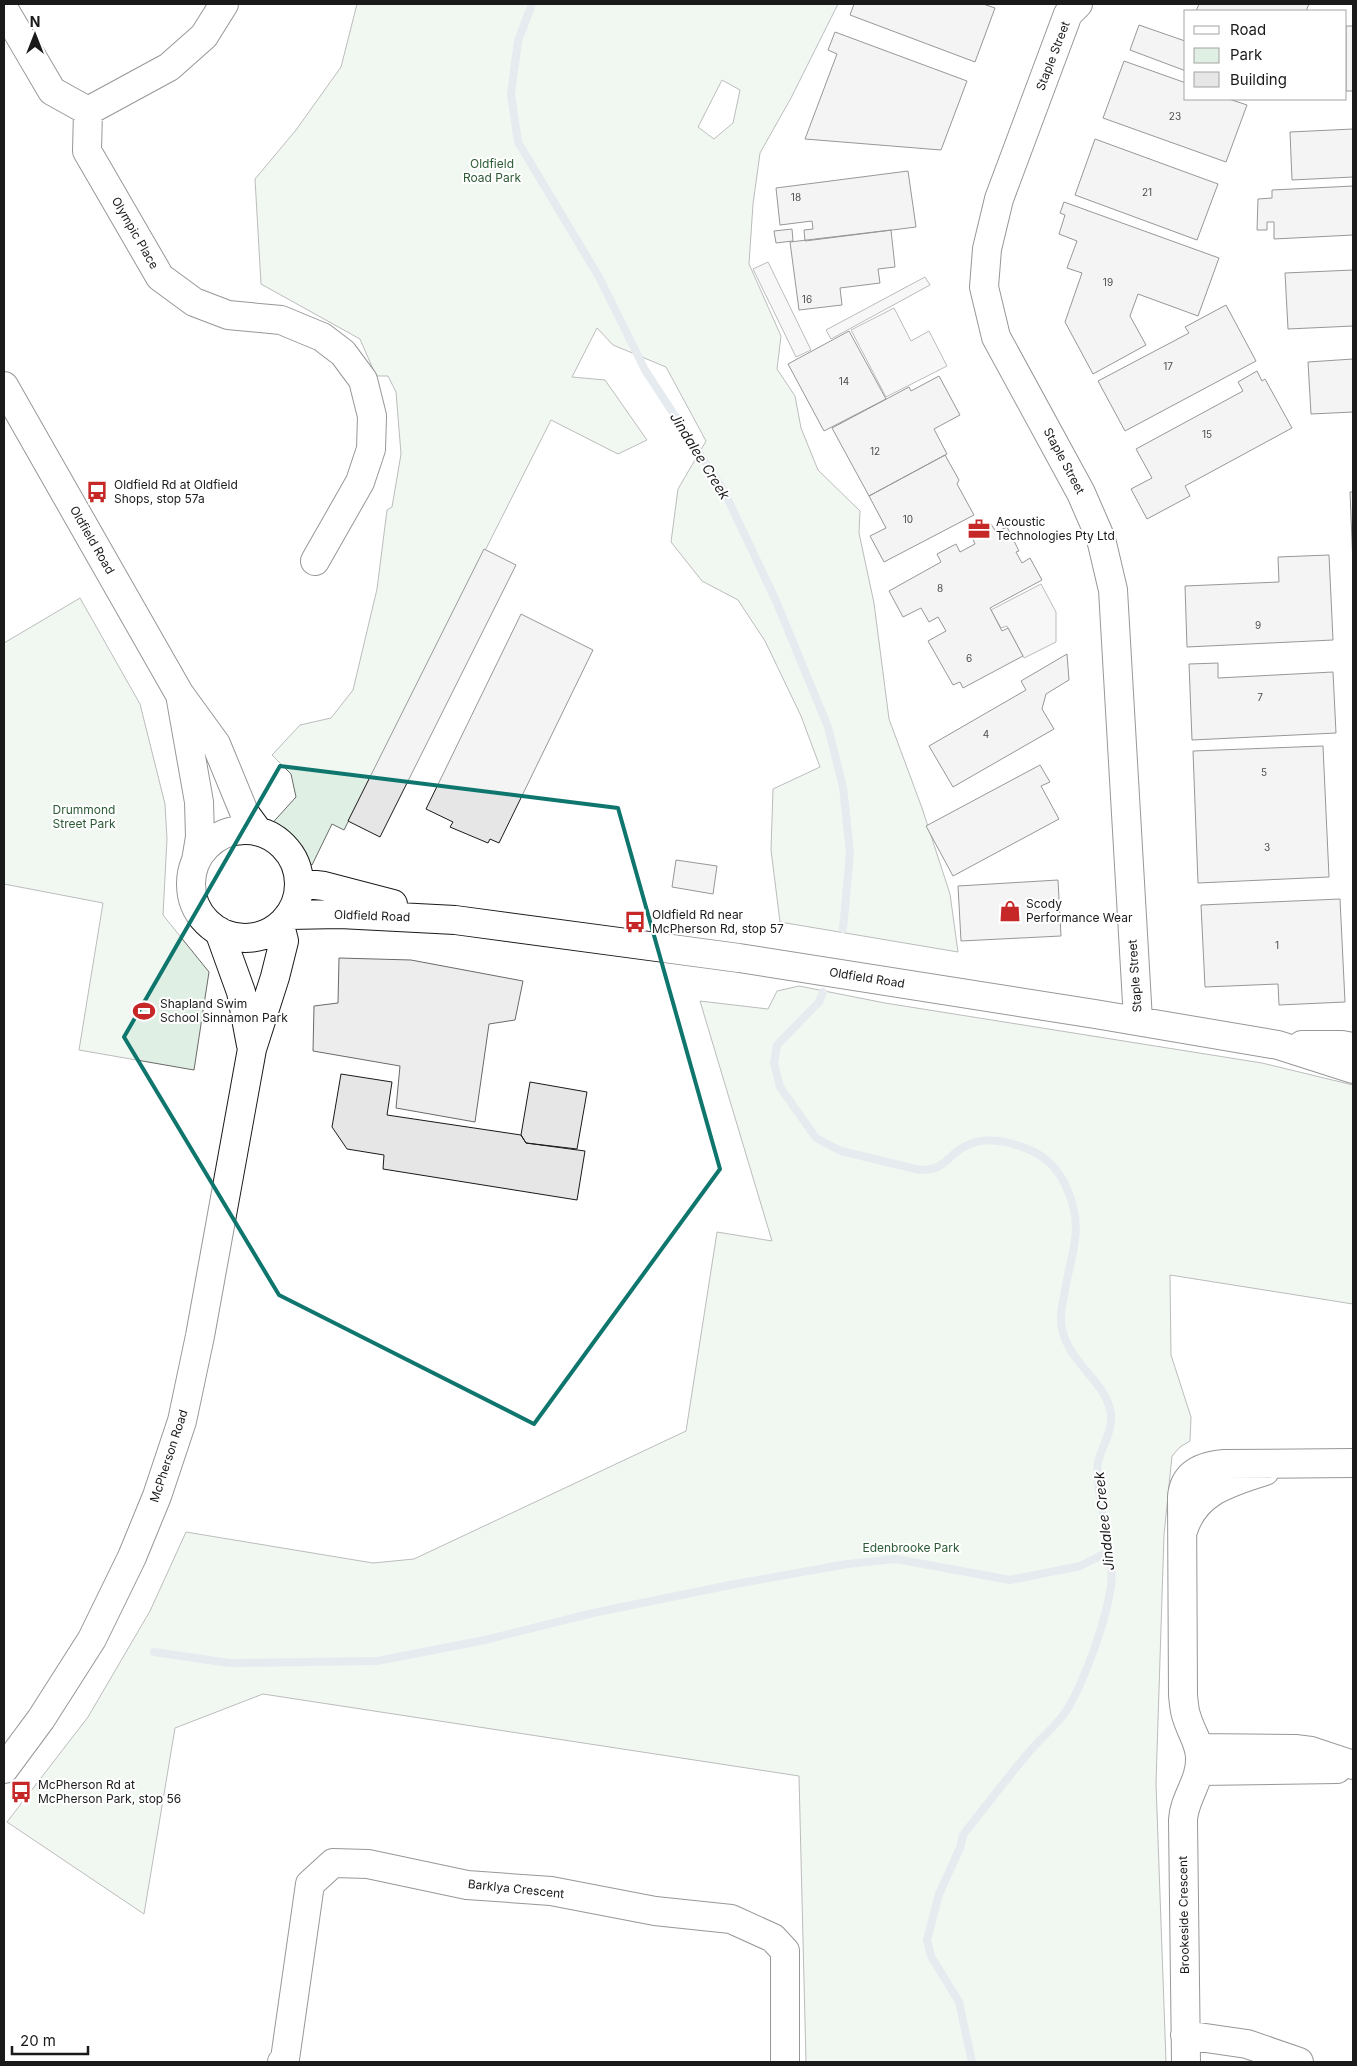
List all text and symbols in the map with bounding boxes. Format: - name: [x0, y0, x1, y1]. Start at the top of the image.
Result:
- north arrow: [10, 10, 60, 60]
- legend: [1184, 10, 1347, 100]
- text: N: [30, 13, 40, 30]
- street label: Staple Street: [1032, 19, 1073, 93]
- text: Road: [1230, 20, 1266, 39]
- text: Park: [1230, 45, 1263, 64]
- text: Building: [1230, 70, 1287, 89]
- house number: 23: [1169, 110, 1181, 122]
- park label: Oldfield Road Park: [463, 156, 521, 185]
- house number: 21: [1142, 186, 1152, 198]
- house number: 18: [791, 191, 801, 203]
- street label: Olympic Place: [109, 194, 162, 272]
- house number: 19: [1103, 276, 1113, 288]
- house number: 16: [802, 293, 812, 305]
- house number: 17: [1163, 360, 1173, 372]
- house number: 14: [839, 375, 849, 387]
- water label: Jindalee Creek: [667, 409, 734, 503]
- street label: Staple Street: [1041, 425, 1088, 497]
- house number: 15: [1202, 428, 1212, 440]
- house number: 12: [870, 445, 880, 457]
- place label: Oldfield Rd at Oldfield Shops, stop 57a: [114, 477, 238, 506]
- bus stop icon: Oldfield Rd at Oldfield Shops, stop 57a: [84, 479, 110, 505]
- street label: Oldfield Road: [67, 503, 118, 577]
- house number: 10: [903, 513, 913, 525]
- place label: Acoustic Technologies Pty Ltd: [996, 514, 1115, 543]
- office icon: Acoustic Technologies Pty Ltd: [966, 516, 992, 542]
- house number: 8: [937, 582, 943, 594]
- house number: 9: [1255, 619, 1261, 631]
- house number: 6: [966, 652, 972, 664]
- house number: 7: [1257, 691, 1263, 703]
- house number: 4: [983, 728, 989, 740]
- house number: 5: [1261, 766, 1267, 778]
- park label: Drummond Street Park: [53, 802, 116, 831]
- house number: 3: [1264, 841, 1270, 853]
- place label: Scody Performance Wear: [1026, 896, 1133, 925]
- shop icon: Scody Performance Wear: [997, 898, 1023, 924]
- street label: Oldfield Road: [334, 907, 410, 924]
- place label: Oldfield Rd near McPherson Rd, stop 57: [652, 907, 784, 936]
- bus stop icon: Oldfield Rd near McPherson Rd, stop 57: [622, 909, 648, 935]
- street label: Staple Street: [1124, 939, 1145, 1013]
- house number: 1: [1275, 939, 1279, 951]
- street label: Oldfield Road: [828, 964, 906, 991]
- place label: Shapland Swim School Sinnamon Park: [160, 996, 288, 1025]
- sports icon: Shapland Swim School Sinnamon Park: [131, 998, 157, 1024]
- street label: McPherson Road: [146, 1407, 191, 1504]
- water label: Jindalee Creek: [1090, 1470, 1117, 1571]
- park label: Edenbrooke Park: [862, 1540, 960, 1555]
- place label: McPherson Rd at McPherson Park, stop 56: [38, 1777, 181, 1806]
- bus stop icon: McPherson Rd at McPherson Park, stop 56: [8, 1779, 34, 1805]
- street label: Brookeside Crescent: [1175, 1856, 1192, 1974]
- street label: Barklya Crescent: [467, 1876, 565, 1901]
- scale bar: [12, 2024, 89, 2056]
- text: 20 m: [20, 2031, 56, 2050]

